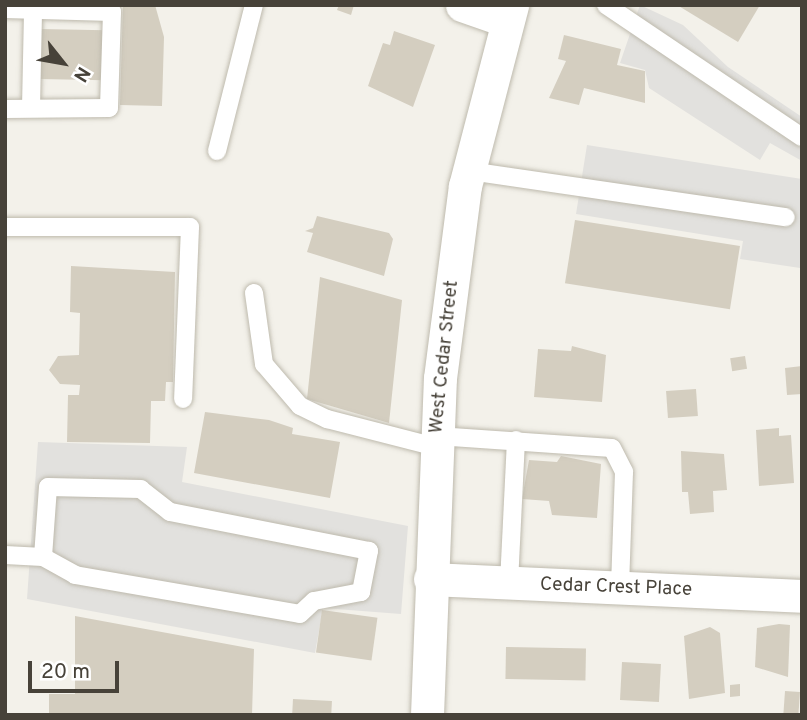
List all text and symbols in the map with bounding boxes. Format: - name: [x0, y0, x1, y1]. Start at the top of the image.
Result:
- north arrow: [28, 28, 98, 98]
- text: N: [67, 62, 95, 86]
- street label: West Cedar Street: [426, 279, 464, 435]
- street label: Cedar Crest Place: [539, 574, 693, 602]
- scale bar: [32, 646, 122, 690]
- text: 20 m: [41, 659, 90, 686]

